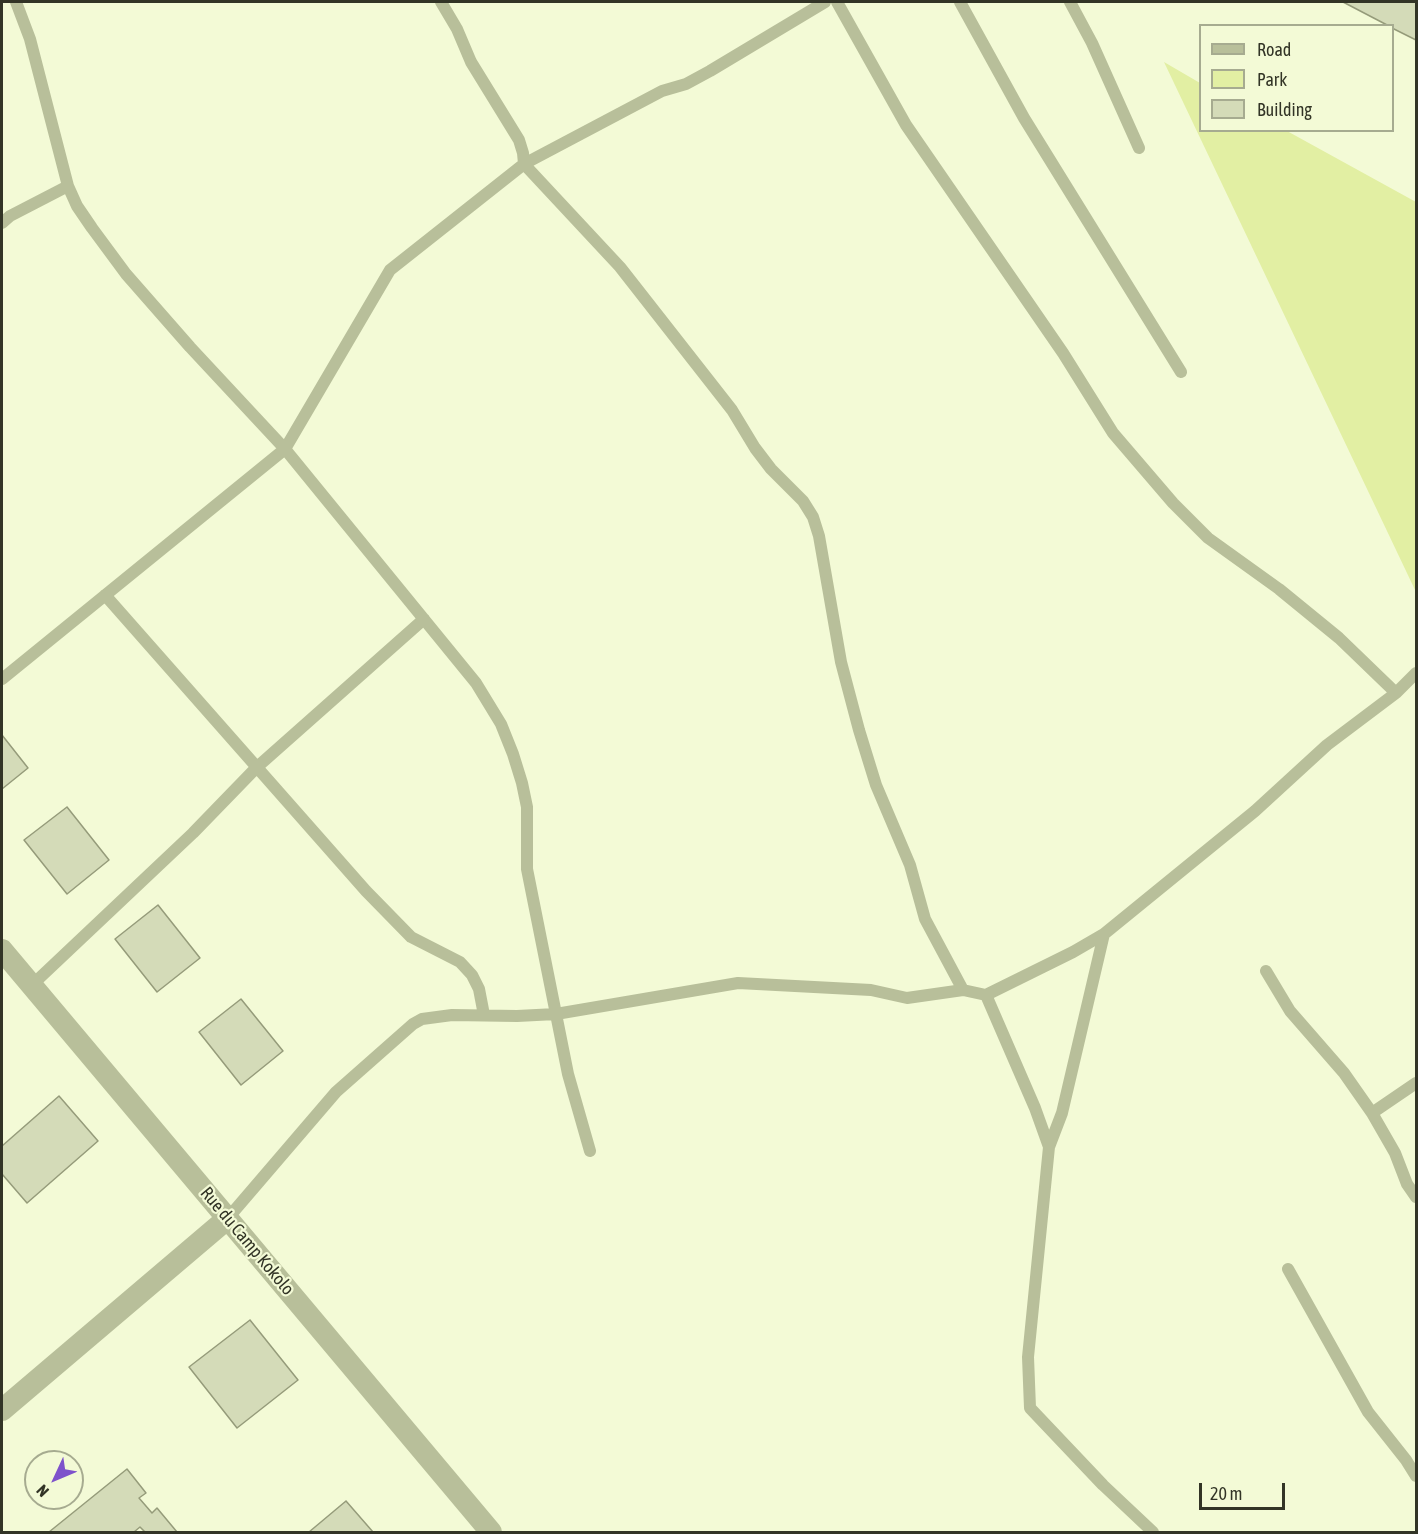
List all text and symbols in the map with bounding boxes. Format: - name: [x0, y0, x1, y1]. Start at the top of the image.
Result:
- legend: [1199, 24, 1394, 132]
- text: Road: [1257, 39, 1291, 60]
- text: Park: [1257, 69, 1287, 90]
- text: Building: [1257, 99, 1312, 120]
- street label: Rue du Camp Kokolo: [196, 1183, 298, 1299]
- north arrow: [24, 1450, 84, 1510]
- scale bar: [1202, 1471, 1288, 1509]
- text: N: [33, 1481, 52, 1501]
- text: 20 m: [1210, 1483, 1242, 1504]

